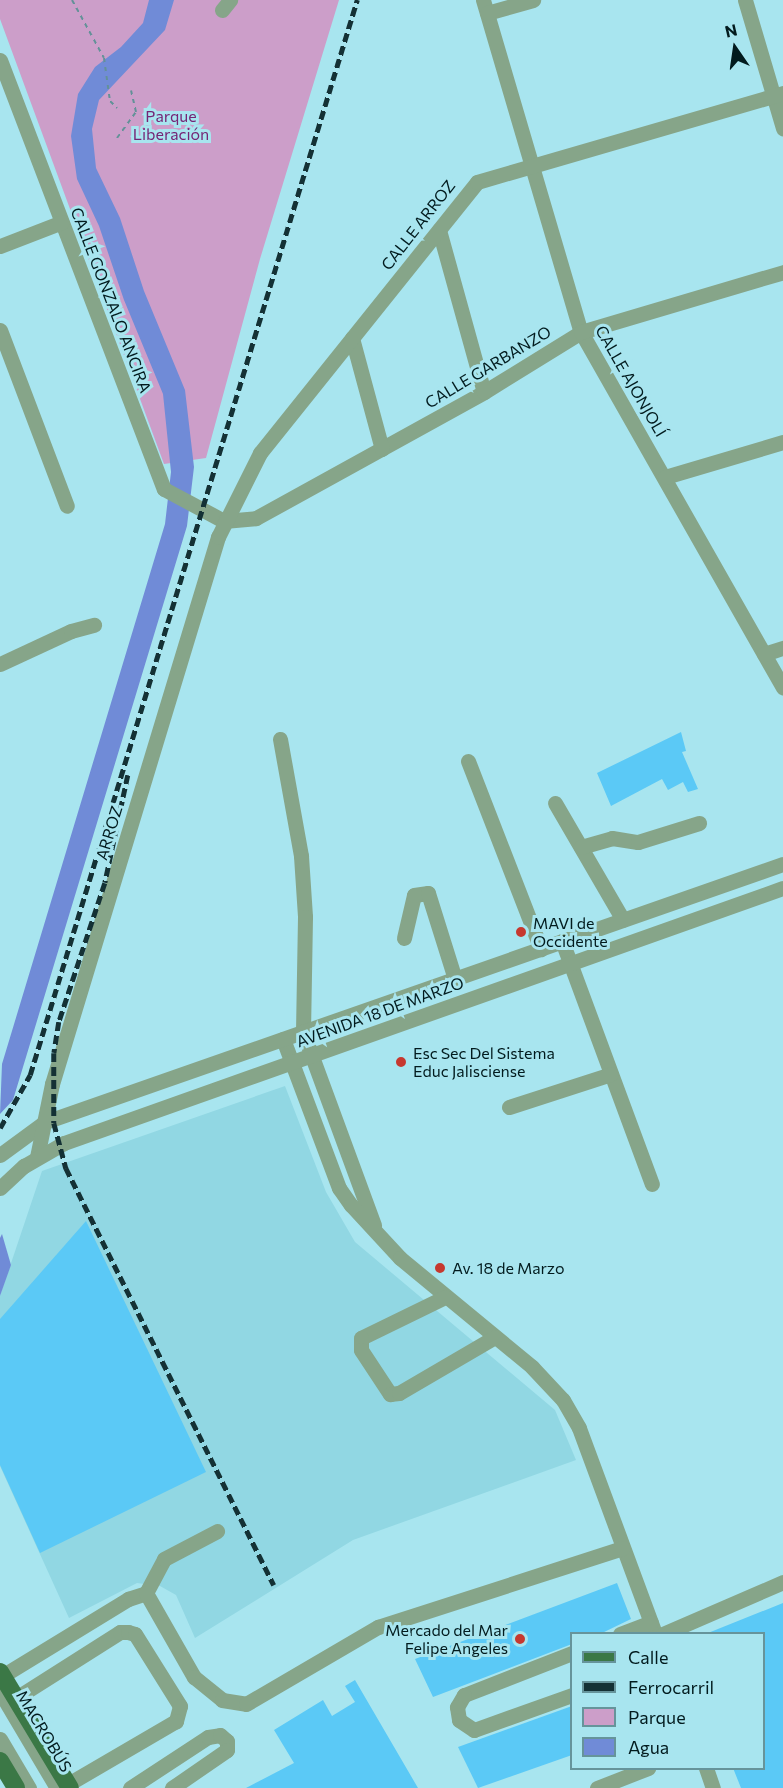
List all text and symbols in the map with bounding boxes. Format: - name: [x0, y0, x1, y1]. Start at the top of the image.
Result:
- north arrow: [705, 18, 765, 78]
- text: N: [723, 19, 739, 41]
- park label: Parque Liberación: [133, 106, 209, 144]
- street label: CALLE ARROZ: [377, 176, 459, 274]
- street label: CALLE GONZALO ANCIRA: [67, 205, 155, 395]
- street label: CALLE GARBANZO: [422, 322, 554, 412]
- street label: CALLE AJONJOLÍ: [591, 322, 671, 440]
- street label: ARROZ: [92, 804, 126, 862]
- place label: MAVI de Occidente: [533, 913, 608, 951]
- marker: MAVI de Occidente: [514, 925, 528, 939]
- street label: AVENIDA 18 DE MARZO: [294, 973, 466, 1051]
- place label: Esc Sec Del Sistema Educ Jalisciense: [413, 1043, 555, 1081]
- marker: Esc Sec Del Sistema Educ Jalisciense: [394, 1055, 408, 1069]
- place label: Av. 18 de Marzo: [452, 1258, 564, 1278]
- marker: Av. 18 de Marzo: [433, 1261, 447, 1275]
- place label: Mercado del Mar Felipe Angeles: [385, 1620, 508, 1658]
- marker: Mercado del Mar Felipe Angeles: [513, 1632, 527, 1646]
- legend: [570, 1632, 765, 1770]
- text: Calle: [628, 1646, 668, 1668]
- text: Ferrocarril: [628, 1676, 714, 1698]
- street label: MACROBÚS: [12, 1687, 76, 1775]
- text: Parque: [628, 1706, 686, 1728]
- text: Agua: [628, 1736, 669, 1758]

